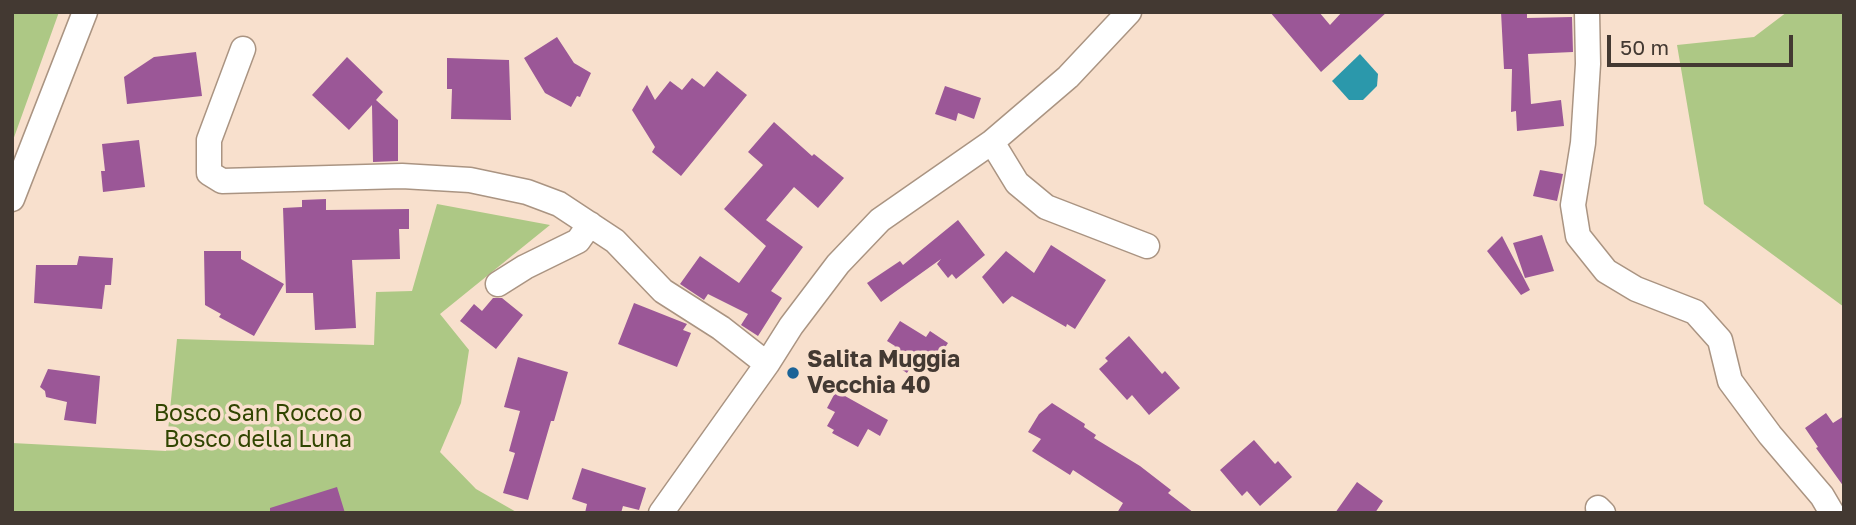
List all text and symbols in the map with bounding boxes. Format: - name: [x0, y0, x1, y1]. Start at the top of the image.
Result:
- scale bar: [1611, 21, 1797, 65]
- text: 50 m: [1620, 34, 1669, 60]
- place label: Salita Muggia Vecchia 40: [807, 346, 960, 400]
- marker: Salita Muggia Vecchia 40: [785, 365, 801, 381]
- park label: Bosco San Rocco o Bosco della Luna: [154, 400, 362, 454]

